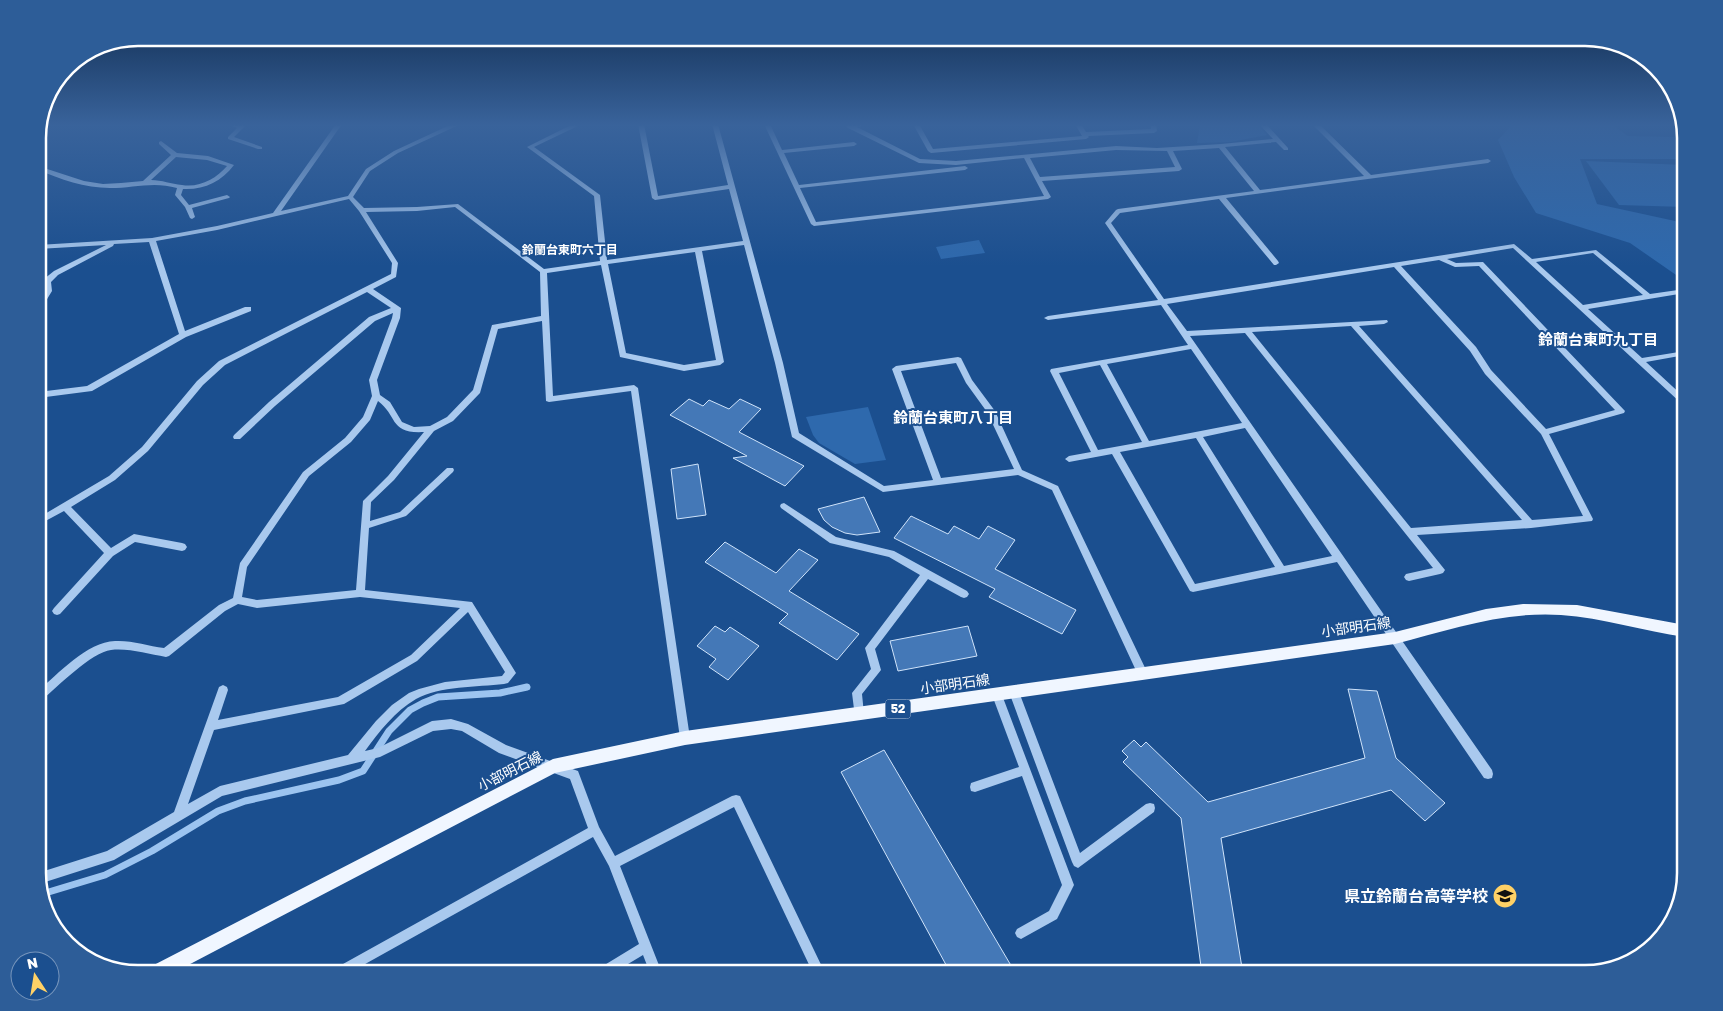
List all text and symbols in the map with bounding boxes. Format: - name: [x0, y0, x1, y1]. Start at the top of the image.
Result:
- district label: 鈴蘭台東町六丁目: [521, 242, 618, 257]
- district label: 鈴蘭台東町九丁目: [1538, 330, 1658, 348]
- district label: 鈴蘭台東町八丁目: [893, 408, 1013, 426]
- street label: 小部明石線: [1320, 613, 1392, 640]
- street label: 小部明石線: [919, 670, 991, 697]
- road number: 52: [886, 700, 910, 719]
- street label: 小部明石線: [475, 747, 545, 794]
- school or university icon: 県立鈴蘭台高等学校: [1492, 883, 1518, 909]
- place label: 県立鈴蘭台高等学校: [1344, 886, 1488, 906]
- north arrow: [10, 951, 60, 1001]
- text: N: [25, 953, 39, 972]

